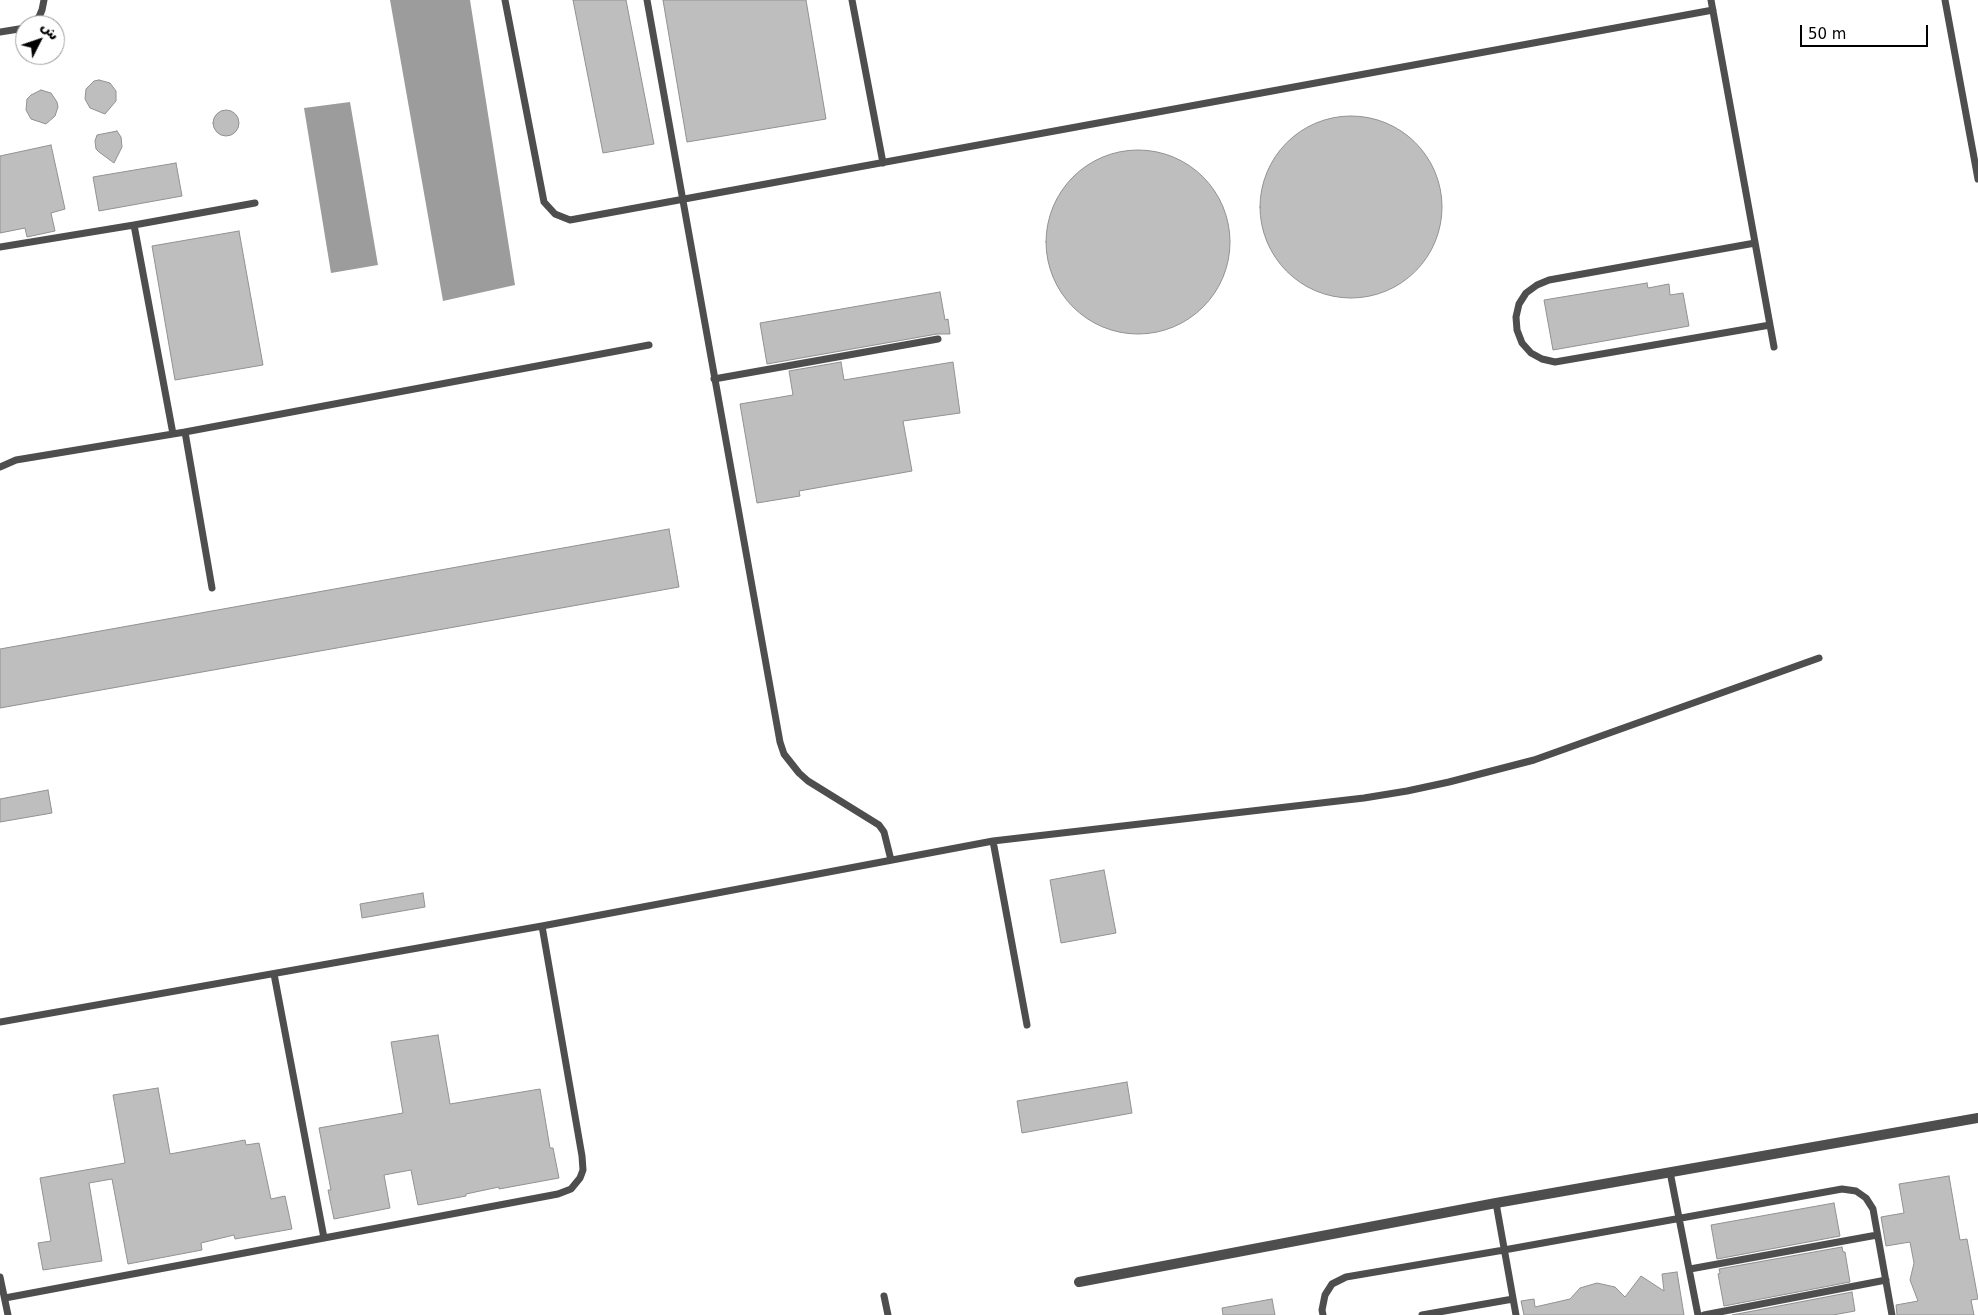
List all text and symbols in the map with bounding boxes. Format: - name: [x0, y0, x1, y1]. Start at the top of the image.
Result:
- north arrow: [15, 15, 65, 65]
- scale bar: [1803, 15, 1930, 47]
- text: ش: [38, 18, 63, 43]
- text: 50 m: [1808, 25, 1846, 43]

